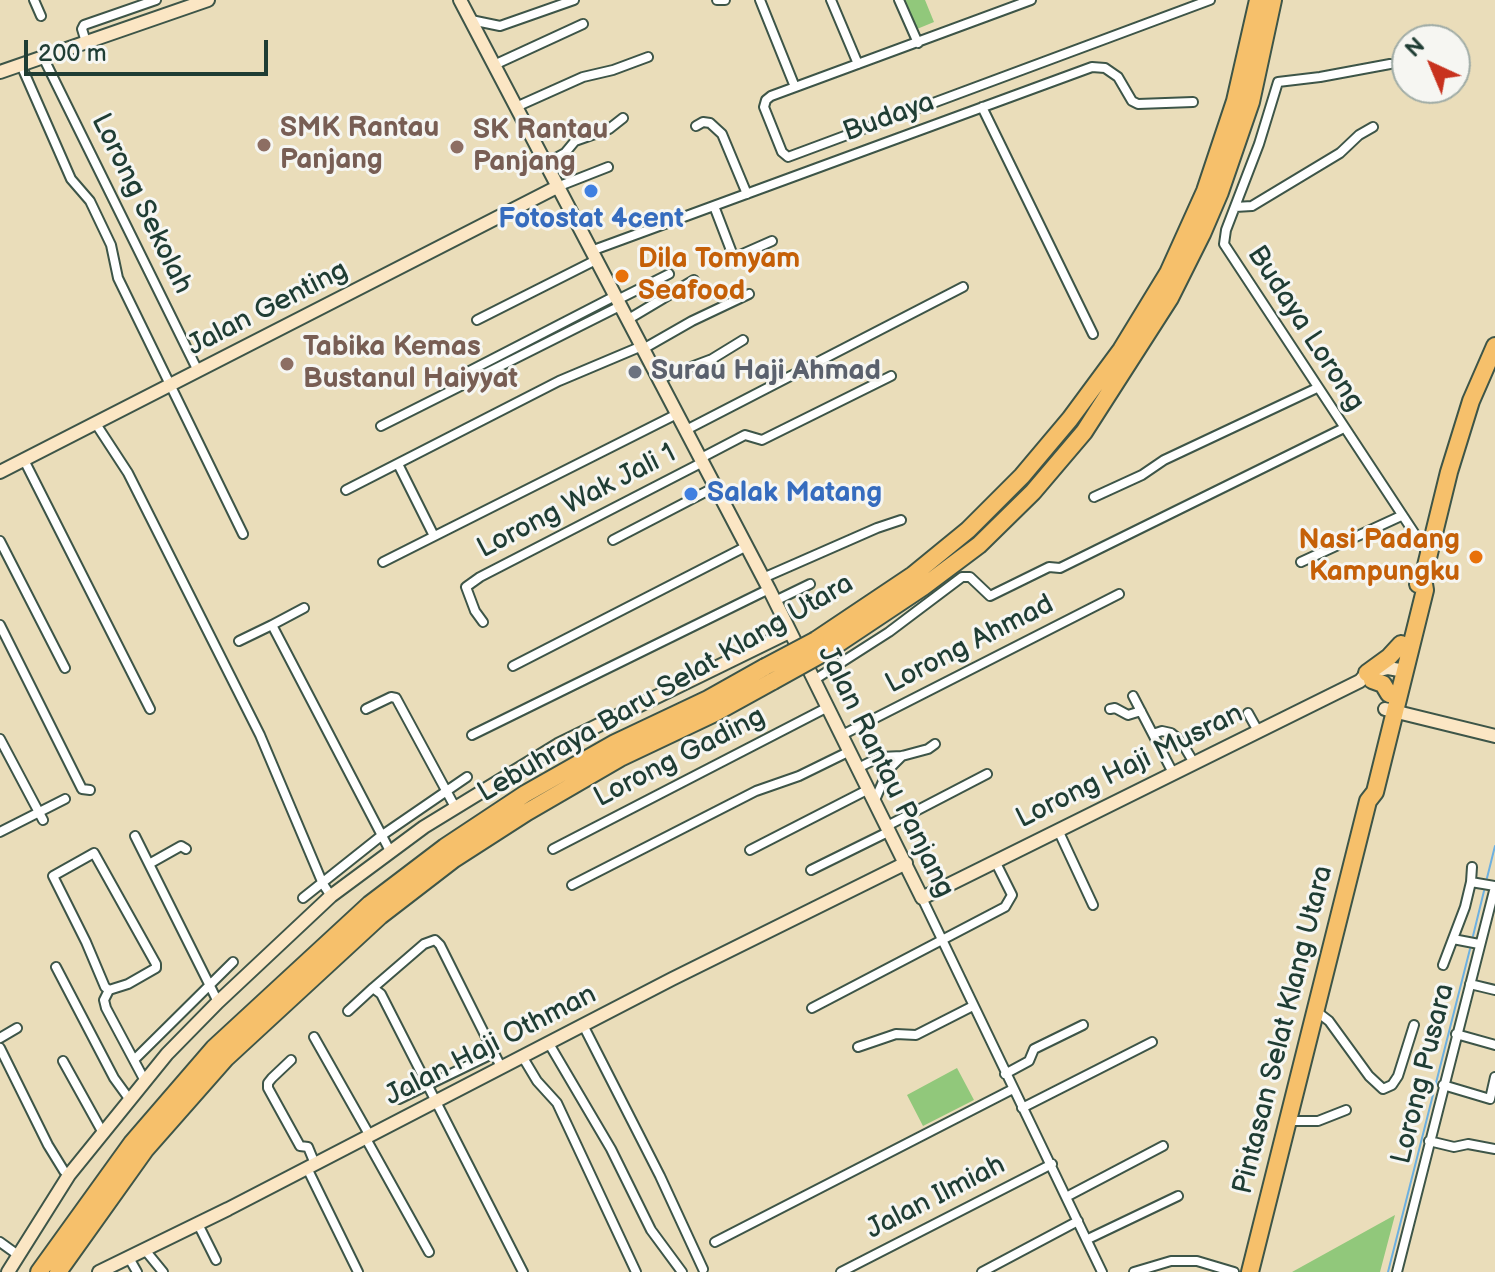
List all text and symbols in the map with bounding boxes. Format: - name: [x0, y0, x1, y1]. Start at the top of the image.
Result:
- scale bar: [28, 24, 272, 74]
- north arrow: [1391, 24, 1471, 104]
- text: N: [1400, 32, 1431, 63]
- text: 200 m: [38, 39, 107, 68]
- street label: Budaya: [839, 86, 939, 150]
- street label: Lorong Sekolah: [83, 108, 199, 300]
- place label: SMK Rantau Panjang: [280, 112, 439, 178]
- place label: SK Rantau Panjang: [473, 114, 608, 180]
- marker: SMK Rantau Panjang: [255, 136, 273, 154]
- marker: SK Rantau Panjang: [448, 138, 466, 156]
- marker: Fotostat 4cent: [582, 182, 600, 200]
- place label: Fotostat 4cent: [498, 203, 684, 237]
- street label: Budaya Lorong: [1239, 240, 1371, 418]
- place label: Dila Tomyam Seafood: [638, 243, 800, 309]
- street label: Jalan Genting: [182, 254, 354, 364]
- marker: Dila Tomyam Seafood: [613, 267, 631, 285]
- place label: Tabika Kemas Bustanul Haiyyat: [303, 331, 518, 397]
- marker: Tabika Kemas Bustanul Haiyyat: [278, 355, 296, 373]
- place label: Surau Haji Ahmad: [651, 355, 881, 389]
- marker: Surau Haji Ahmad: [626, 363, 644, 381]
- street label: Lorong Wak Jali 1: [472, 437, 682, 567]
- place label: Salak Matang: [707, 477, 882, 511]
- marker: Salak Matang: [682, 485, 700, 503]
- place label: Nasi Padang Kampungku: [1298, 524, 1460, 590]
- marker: Nasi Padang Kampungku: [1467, 548, 1485, 566]
- street label: Lebuhraya Baru Selat Klang Utara: [472, 567, 860, 811]
- street label: Lorong Ahmad: [881, 588, 1059, 702]
- street label: Jalan Rantau Panjang: [809, 641, 961, 903]
- street label: Lorong Haji Musran: [1011, 698, 1249, 836]
- street label: Lorong Gading: [589, 700, 771, 816]
- street label: Pintasan Selat Klang Utara: [1227, 862, 1341, 1198]
- street label: Jalan Haji Othman: [380, 978, 602, 1114]
- street label: Lorong Pusara: [1385, 980, 1463, 1168]
- street label: Jalan Ilmiah: [861, 1149, 1011, 1247]

